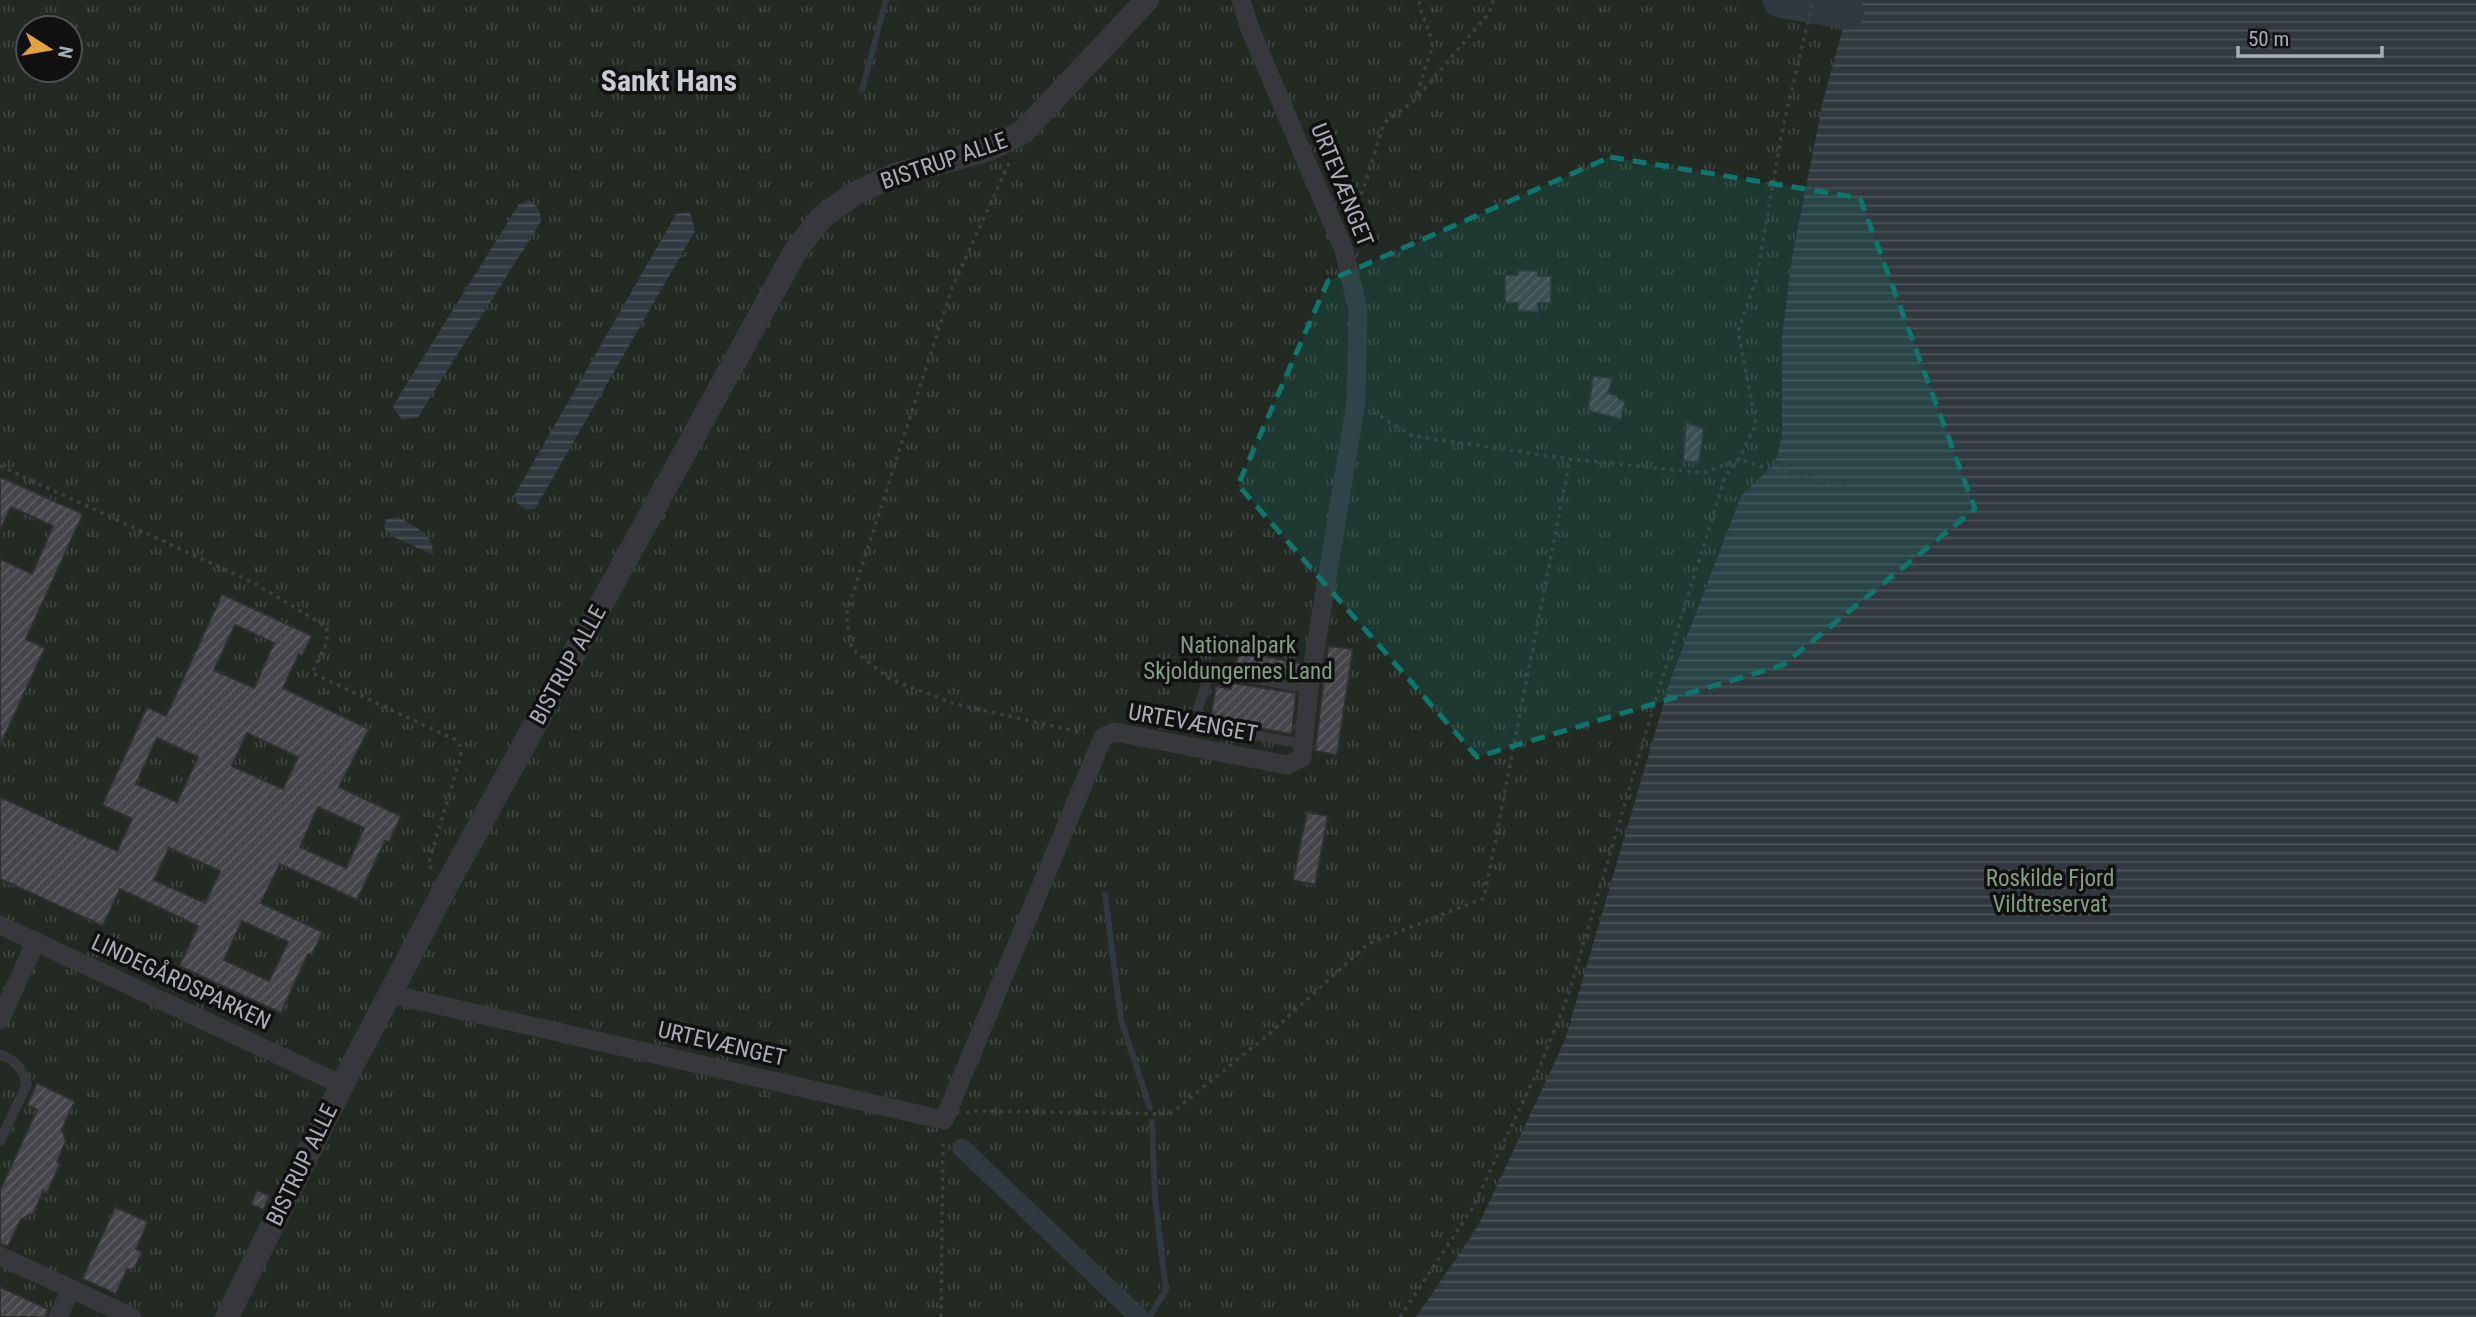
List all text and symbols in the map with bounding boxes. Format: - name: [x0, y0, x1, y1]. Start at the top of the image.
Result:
- north arrow: [14, 14, 84, 84]
- scale bar: [2238, 14, 2382, 58]
- text: 50 m: [2248, 27, 2289, 51]
- text: N: [53, 44, 78, 60]
- district label: Sankt Hans: [601, 63, 737, 98]
- street label: URTEVÆNGET: [1305, 119, 1379, 251]
- street label: BISTRUP ALLE: [877, 127, 1011, 195]
- street label: BISTRUP ALLE: [524, 601, 612, 729]
- park label: Nationalpark Skjoldungernes Land: [1143, 632, 1333, 685]
- street label: URTEVÆNGET: [1126, 698, 1260, 748]
- park label: Roskilde Fjord Vildtreservat: [1986, 865, 2114, 918]
- street label: LINDEGÅRDSPARKEN: [87, 927, 276, 1035]
- street label: URTEVÆNGET: [655, 1016, 789, 1072]
- street label: BISTRUP ALLE: [261, 1100, 343, 1230]

